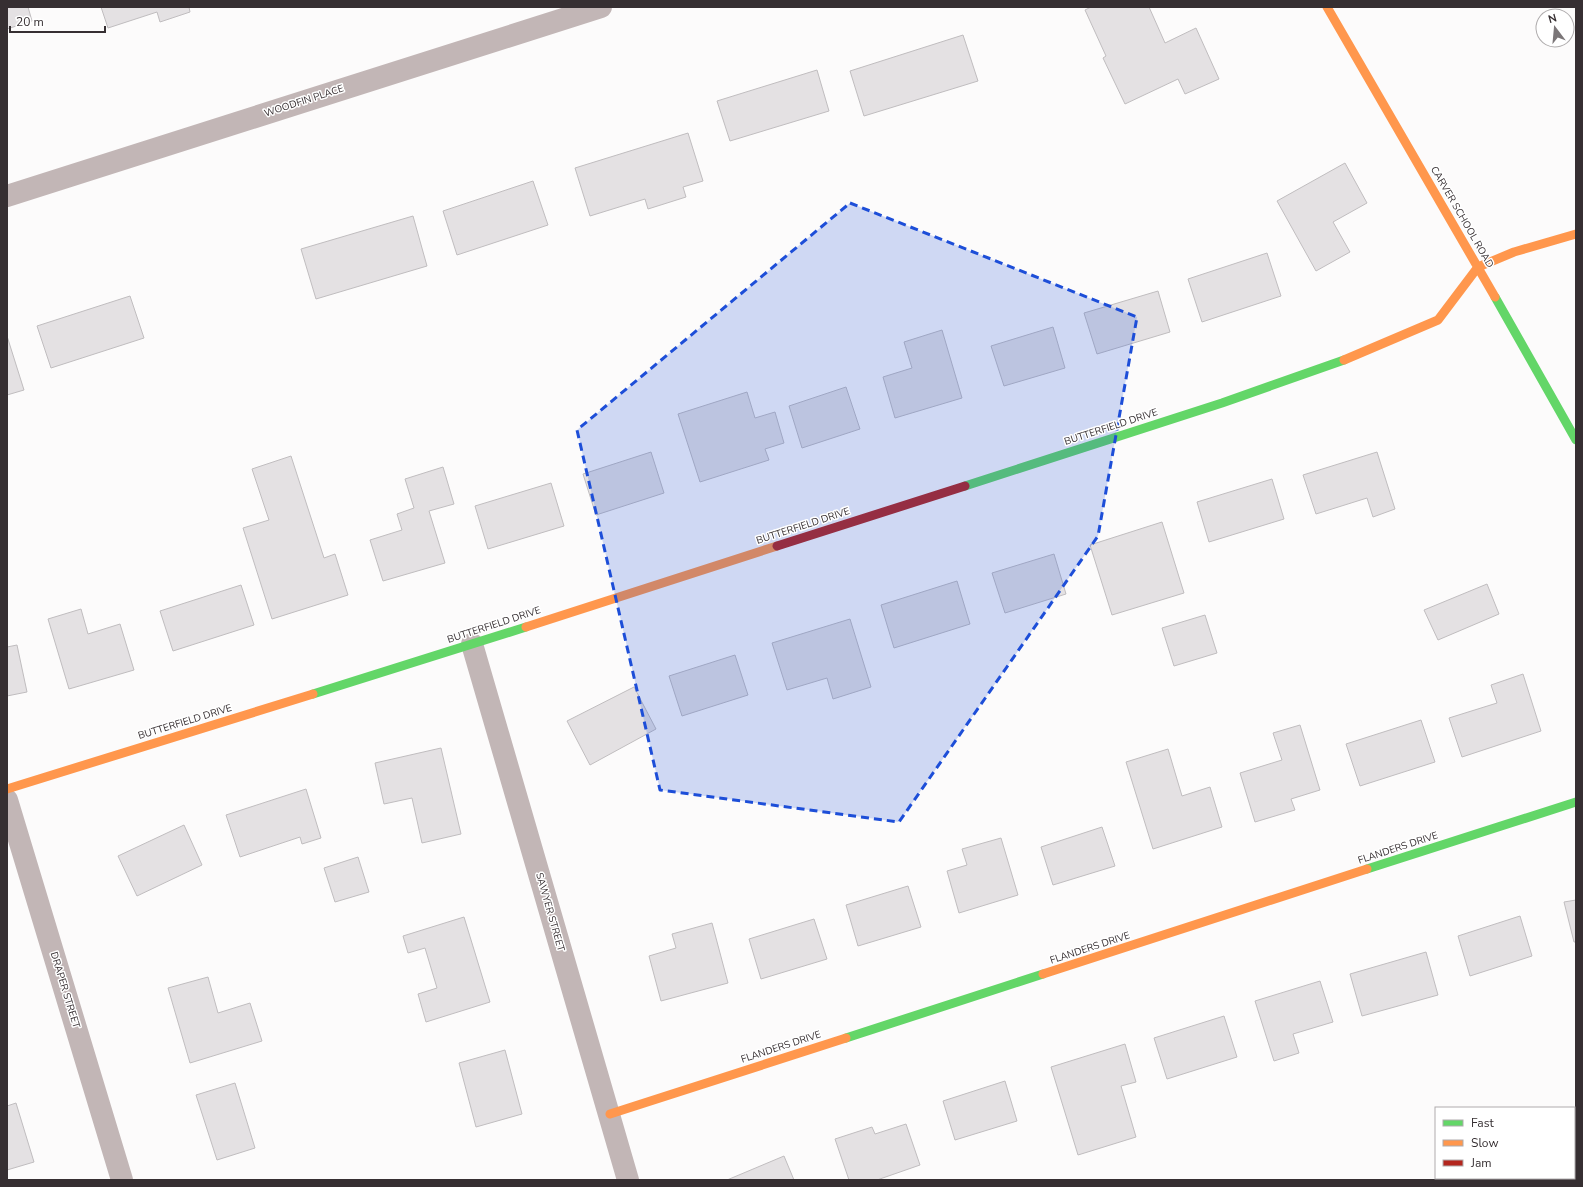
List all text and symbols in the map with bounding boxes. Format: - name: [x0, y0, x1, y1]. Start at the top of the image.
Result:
- scale bar: [10, 8, 105, 34]
- north arrow: [1535, 8, 1575, 48]
- text: N: [1546, 11, 1558, 27]
- text: 20 m: [16, 14, 44, 30]
- street label: WOODFIN PLACE: [262, 81, 346, 120]
- street label: CARVER SCHOOL ROAD: [1427, 164, 1497, 270]
- street label: BUTTERFIELD DRIVE: [1063, 405, 1160, 449]
- street label: BUTTERFIELD DRIVE: [755, 504, 852, 548]
- street label: BUTTERFIELD DRIVE: [446, 603, 543, 647]
- street label: BUTTERFIELD DRIVE: [136, 701, 234, 743]
- street label: FLANDERS DRIVE: [1356, 828, 1440, 868]
- street label: SAWYER STREET: [532, 871, 568, 953]
- street label: FLANDERS DRIVE: [1048, 928, 1132, 968]
- street label: DRAPER STREET: [47, 950, 83, 1030]
- street label: FLANDERS DRIVE: [739, 1027, 823, 1067]
- legend: [1435, 1107, 1575, 1179]
- text: Fast: [1471, 1115, 1494, 1131]
- text: Slow: [1471, 1135, 1499, 1151]
- text: Jam: [1470, 1155, 1492, 1171]

